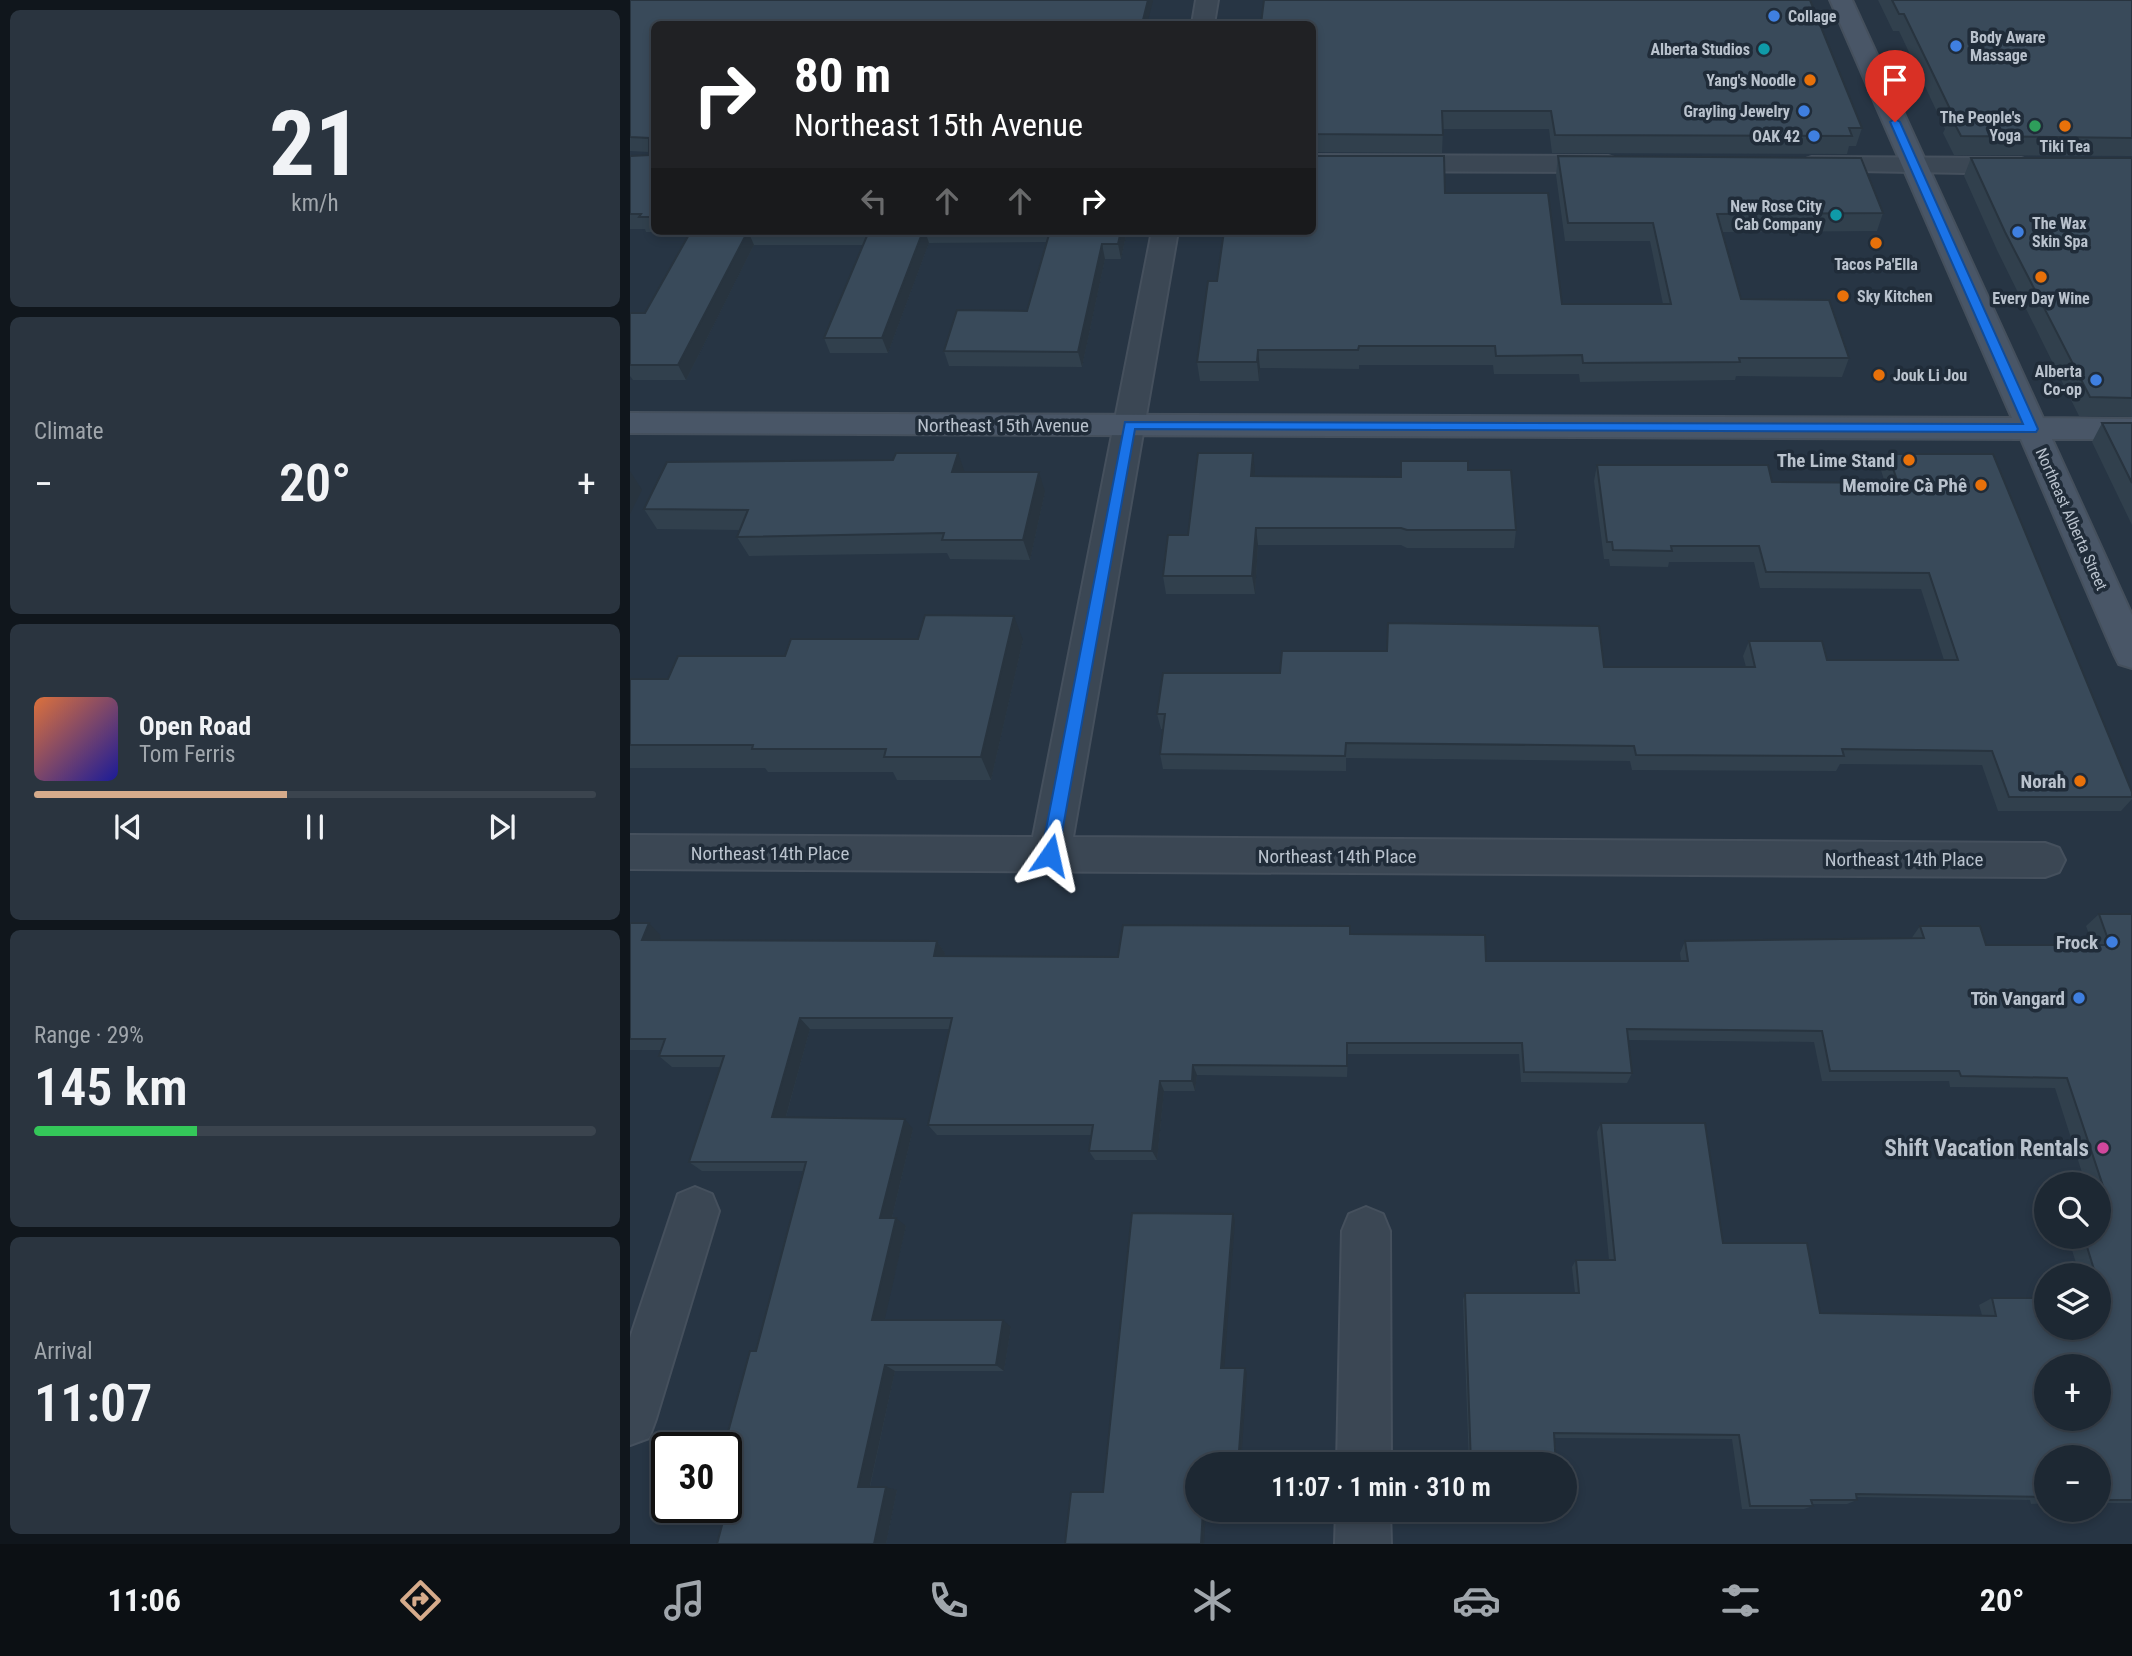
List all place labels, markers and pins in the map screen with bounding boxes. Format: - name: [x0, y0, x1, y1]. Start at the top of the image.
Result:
- place label: Collage: [1788, 7, 1837, 26]
- marker: Collage: [1766, 8, 1782, 24]
- place label: Body Aware Massage: [1970, 28, 2046, 65]
- marker: Body Aware Massage: [1948, 38, 1964, 54]
- place label: Alberta Studios: [1650, 40, 1750, 59]
- marker: Alberta Studios: [1756, 41, 1772, 57]
- pin: [1865, 50, 1925, 122]
- place label: Yang's Noodle: [1706, 71, 1796, 90]
- marker: Yang's Noodle: [1802, 72, 1818, 88]
- place label: Grayling Jewelry: [1683, 102, 1790, 121]
- marker: Grayling Jewelry: [1796, 103, 1812, 119]
- place label: The People's Yoga: [1940, 108, 2021, 145]
- marker: The People's Yoga: [2027, 118, 2043, 134]
- marker: Tiki Tea: [2057, 118, 2073, 134]
- place label: OAK 42: [1752, 127, 1800, 146]
- marker: OAK 42: [1806, 128, 1822, 144]
- place label: Tiki Tea: [2040, 137, 2091, 156]
- place label: New Rose City Cab Company: [1730, 197, 1822, 234]
- marker: New Rose City Cab Company: [1828, 207, 1844, 223]
- place label: The Wax Skin Spa: [2032, 214, 2088, 251]
- marker: The Wax Skin Spa: [2010, 224, 2026, 240]
- marker: Tacos Pa'Ella: [1868, 235, 1884, 251]
- place label: Tacos Pa'Ella: [1834, 255, 1918, 274]
- marker: Every Day Wine: [2033, 269, 2049, 285]
- place label: Sky Kitchen: [1857, 287, 1933, 306]
- marker: Sky Kitchen: [1835, 288, 1851, 304]
- place label: Every Day Wine: [1992, 289, 2090, 308]
- place label: Alberta Co-op: [2035, 362, 2082, 399]
- place label: Jouk Li Jou: [1893, 366, 1967, 385]
- marker: Jouk Li Jou: [1871, 367, 1887, 383]
- marker: Alberta Co-op: [2088, 372, 2104, 388]
- place label: The Lime Stand: [1777, 449, 1895, 472]
- marker: The Lime Stand: [1901, 452, 1917, 468]
- place label: Memoire Cà Phê: [1842, 474, 1967, 497]
- marker: Memoire Cà Phê: [1973, 477, 1989, 493]
- place label: Norah: [2021, 770, 2066, 793]
- marker: Norah: [2072, 773, 2088, 789]
- place label: Frock: [2056, 931, 2099, 954]
- marker: Frock: [2104, 934, 2120, 950]
- place label: Tön Vangard: [1971, 987, 2065, 1010]
- marker: Tön Vangard: [2071, 990, 2087, 1006]
- place label: Shift Vacation Rentals: [1884, 1135, 2089, 1162]
- marker: Shift Vacation Rentals: [2095, 1140, 2111, 1156]

